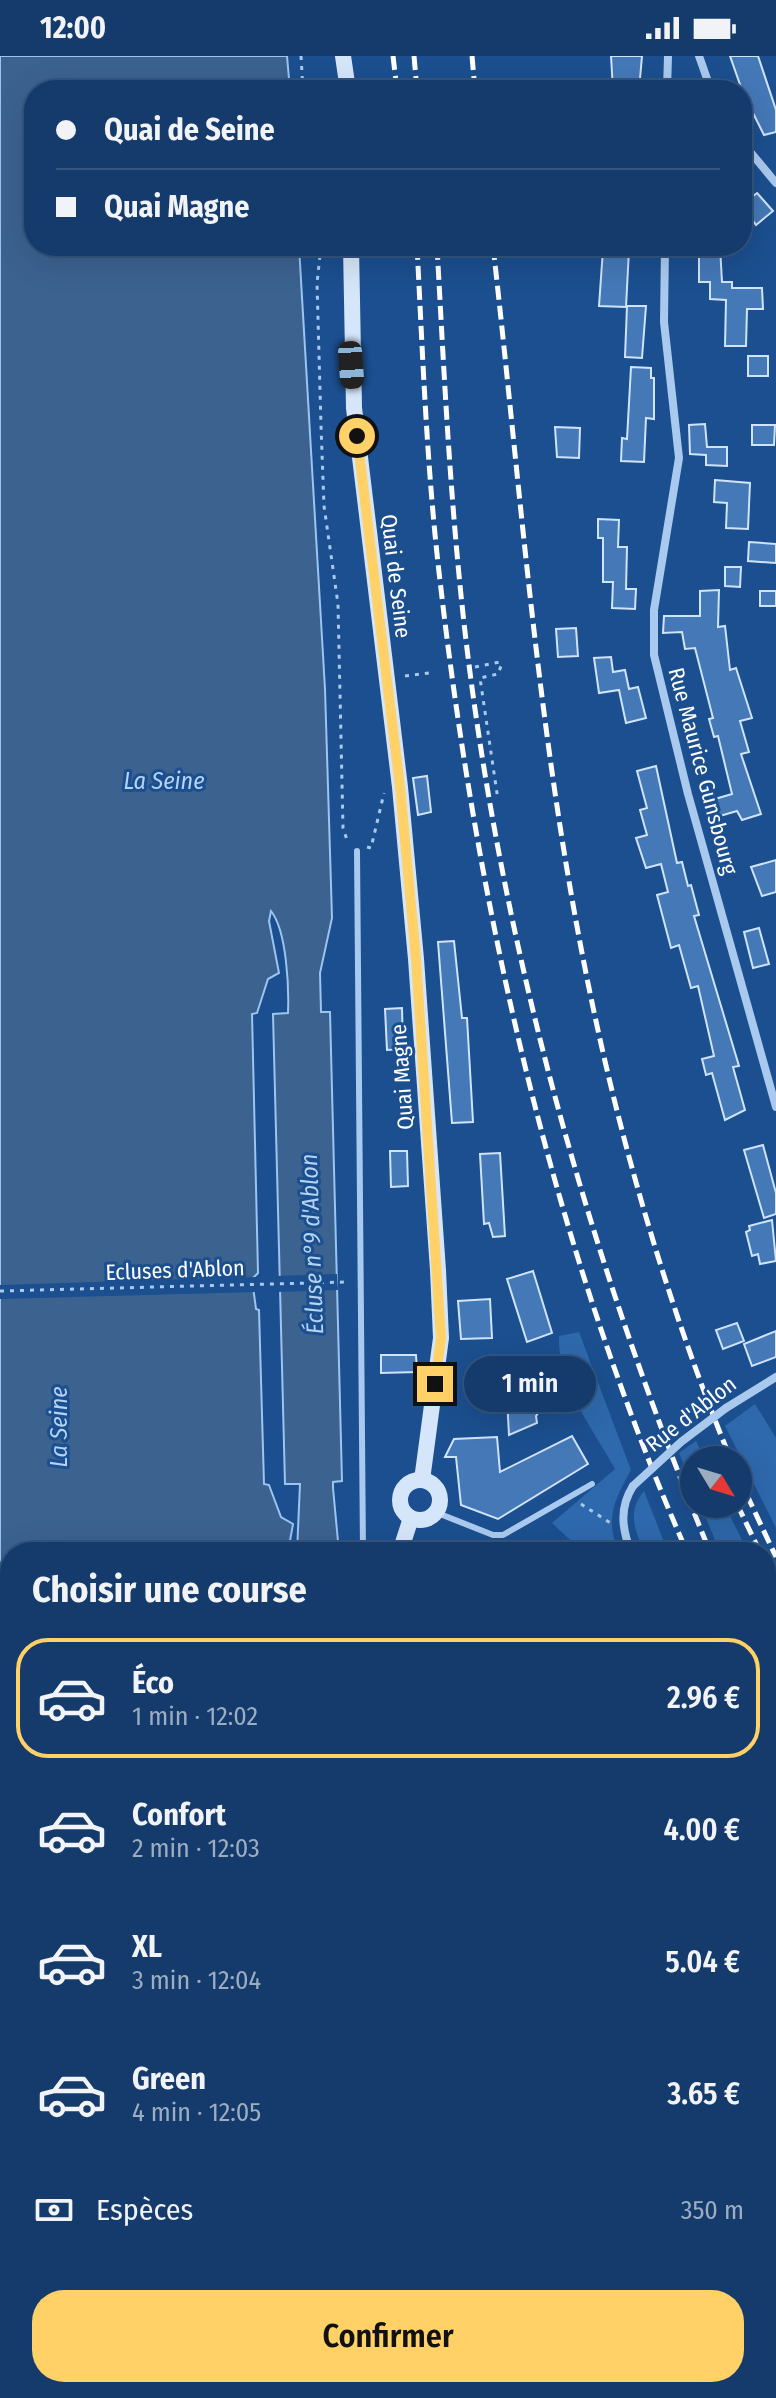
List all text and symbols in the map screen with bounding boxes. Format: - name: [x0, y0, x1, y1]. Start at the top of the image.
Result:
- text: 12:00: [40, 10, 106, 46]
- text: Quai de Seine: [104, 112, 275, 148]
- text: Quai Magne: [104, 189, 249, 225]
- car: [337, 340, 365, 390]
- route start: [339, 418, 375, 454]
- street label: Quai de Seine: [375, 513, 417, 639]
- street label: Rue Maurice Gunsbourg: [662, 664, 744, 878]
- water label: La Seine: [123, 767, 205, 795]
- street label: Quai Magne: [385, 1023, 419, 1131]
- water label: Écluse n°9 d'Ablon: [294, 1153, 329, 1335]
- street label: Ecluses d'Ablon: [105, 1254, 245, 1286]
- callout: 1 min: [463, 1356, 595, 1412]
- route end: [417, 1366, 453, 1402]
- text: 1 min: [502, 1368, 558, 1399]
- street label: Rue d'Ablon: [640, 1370, 742, 1458]
- water label: La Seine: [45, 1386, 73, 1468]
- north arrow: [680, 1446, 752, 1518]
- map controls: [680, 1446, 752, 1518]
- text: Choisir une course: [32, 1568, 307, 1612]
- icon: car: [36, 1662, 108, 1734]
- text: Éco: [132, 1665, 174, 1701]
- text: 2.96 €: [667, 1680, 740, 1716]
- text: 1 min · 12:02: [132, 1701, 258, 1732]
- icon: car: [36, 1794, 108, 1866]
- text: Confort: [132, 1797, 226, 1833]
- text: 4.00 €: [664, 1812, 740, 1848]
- text: 2 min · 12:03: [132, 1833, 260, 1864]
- icon: car: [36, 1926, 108, 1998]
- text: XL: [132, 1929, 162, 1965]
- text: 5.04 €: [665, 1944, 740, 1980]
- text: 3 min · 12:04: [132, 1965, 261, 1996]
- icon: car: [36, 2058, 108, 2130]
- text: Green: [132, 2061, 206, 2097]
- text: 3.65 €: [667, 2076, 740, 2112]
- text: 4 min · 12:05: [132, 2097, 261, 2128]
- icon: cash: [32, 2188, 76, 2232]
- text: Espèces: [96, 2192, 193, 2228]
- text: 350 m: [681, 2195, 744, 2226]
- button: Confirmer: [32, 2290, 744, 2382]

